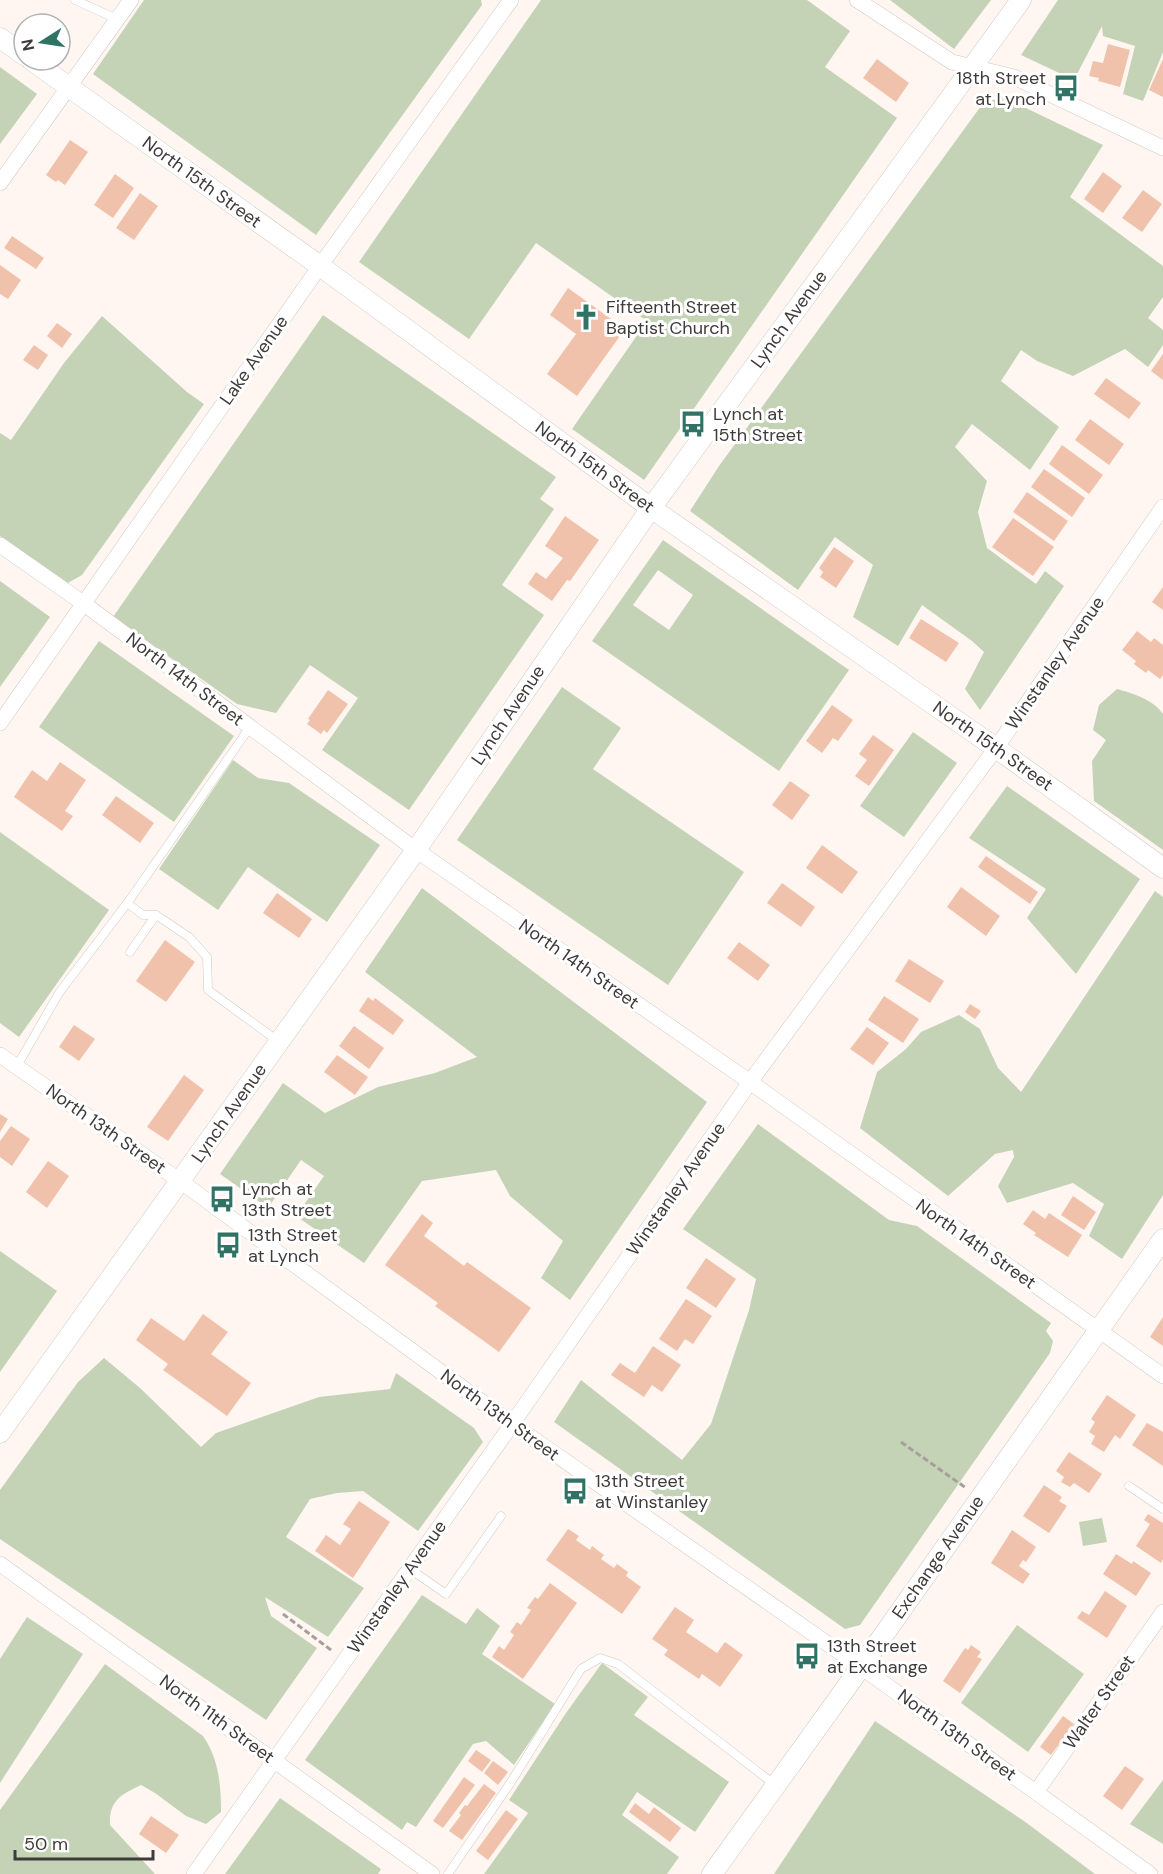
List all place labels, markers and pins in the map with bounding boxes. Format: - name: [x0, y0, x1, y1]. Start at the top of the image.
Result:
- place label: 18th Street at Lynch: [956, 66, 1046, 111]
- bus stop icon: 18th Street at Lynch: [1051, 73, 1081, 103]
- place label: Fifteenth Street Baptist Church: [606, 295, 737, 340]
- church icon: Fifteenth Street Baptist Church: [571, 302, 601, 332]
- place label: Lynch at 15th Street: [713, 402, 803, 447]
- bus stop icon: Lynch at 15th Street: [678, 409, 708, 439]
- place label: Lynch at 13th Street: [242, 1177, 331, 1222]
- bus stop icon: Lynch at 13th Street: [207, 1184, 237, 1214]
- place label: 13th Street at Lynch: [248, 1223, 337, 1268]
- bus stop icon: 13th Street at Lynch: [213, 1230, 243, 1260]
- place label: 13th Street at Winstanley: [595, 1469, 708, 1514]
- bus stop icon: 13th Street at Winstanley: [560, 1476, 590, 1506]
- place label: 13th Street at Exchange: [827, 1634, 928, 1679]
- bus stop icon: 13th Street at Exchange: [792, 1641, 822, 1671]

